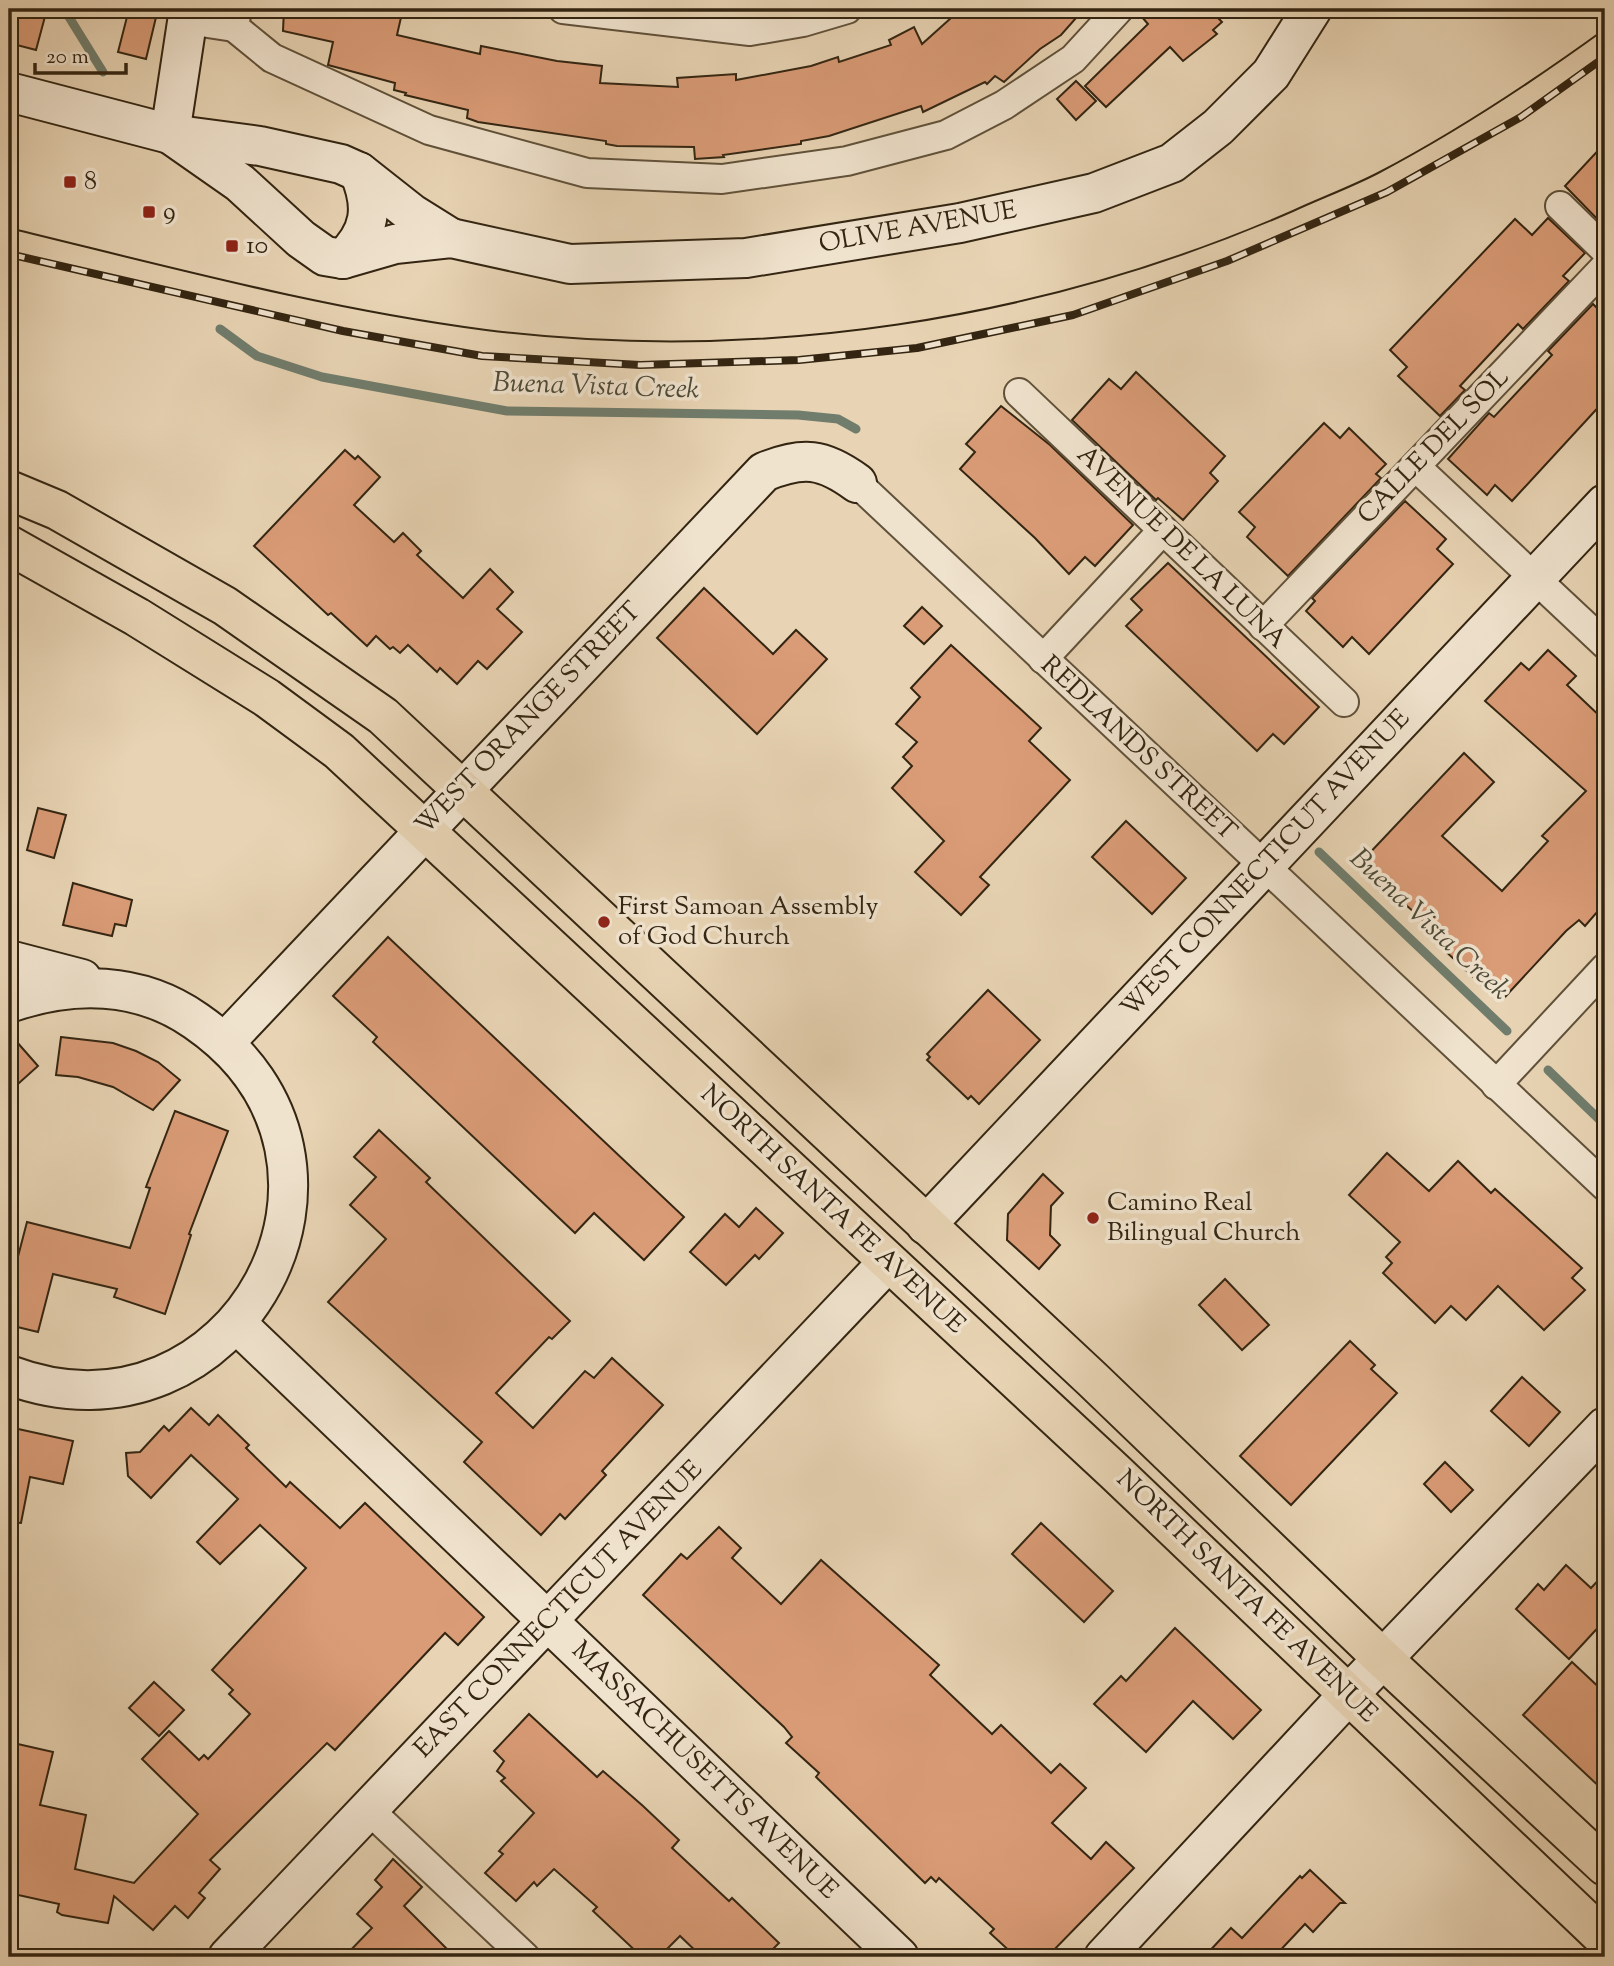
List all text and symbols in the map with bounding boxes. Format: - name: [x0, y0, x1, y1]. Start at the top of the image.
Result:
- scale bar: [35, 32, 126, 76]
- text: 20 m: [46, 43, 89, 73]
- place label: 8: [84, 164, 97, 201]
- marker: 8: [62, 174, 78, 190]
- street label: OLIVE AVENUE: [816, 192, 1020, 264]
- place label: 9: [163, 194, 176, 231]
- marker: 9: [141, 204, 157, 220]
- place label: 10: [246, 228, 268, 265]
- marker: 10: [224, 238, 240, 254]
- street label: CALLE DEL SOL: [1350, 360, 1519, 533]
- water label: Buena Vista Creek: [492, 363, 700, 411]
- street label: AVENUE DE LA LUNA: [1068, 438, 1294, 658]
- street label: WEST ORANGE STREET: [408, 594, 650, 844]
- street label: REDLANDS STREET: [1032, 648, 1244, 850]
- street label: WEST CONNECTICUT AVENUE: [1113, 701, 1419, 1026]
- water label: Buena Vista Creek: [1340, 840, 1518, 1010]
- place label: First Samoan Assembly of God Church: [618, 889, 878, 956]
- marker: First Samoan Assembly of God Church: [596, 914, 612, 930]
- street label: NORTH SANTA FE AVENUE: [691, 1077, 973, 1343]
- place label: Camino Real Bilingual Church: [1107, 1185, 1301, 1252]
- marker: Camino Real Bilingual Church: [1085, 1210, 1101, 1226]
- street label: EAST CONNECTICUT AVENUE: [406, 1453, 712, 1767]
- street label: NORTH SANTA FE AVENUE: [1107, 1462, 1385, 1732]
- street label: MASSACHUSETTS AVENUE: [562, 1633, 846, 1909]

